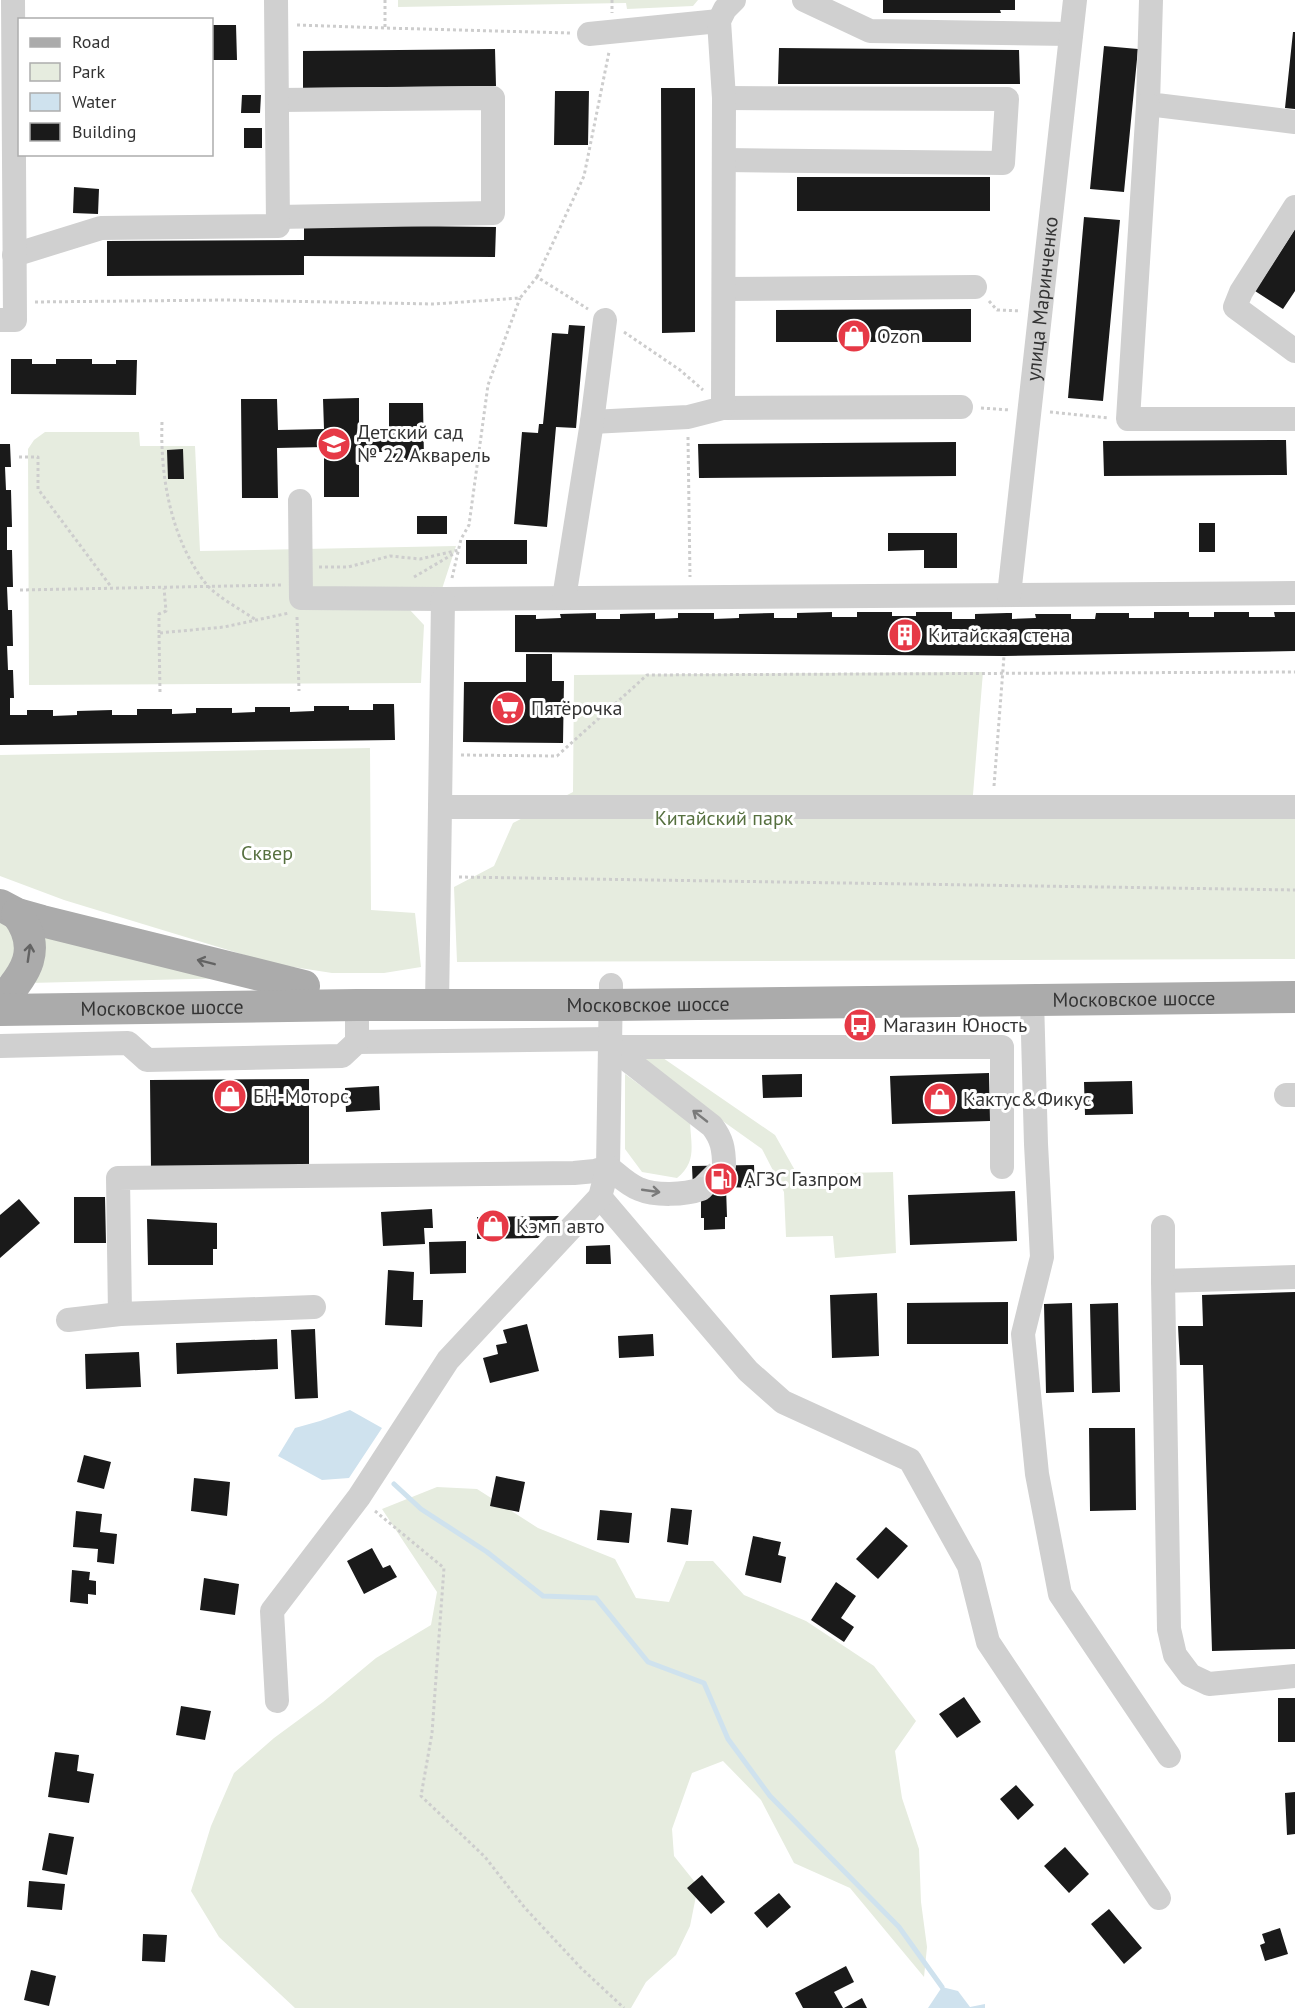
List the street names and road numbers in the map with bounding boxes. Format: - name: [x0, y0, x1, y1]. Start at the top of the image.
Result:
- street label: улица Маринченко: [1020, 215, 1064, 382]
- street label: Московское шоссе: [1052, 985, 1216, 1013]
- street label: Московское шоссе: [566, 991, 730, 1018]
- street label: Московское шоссе: [80, 994, 244, 1022]

